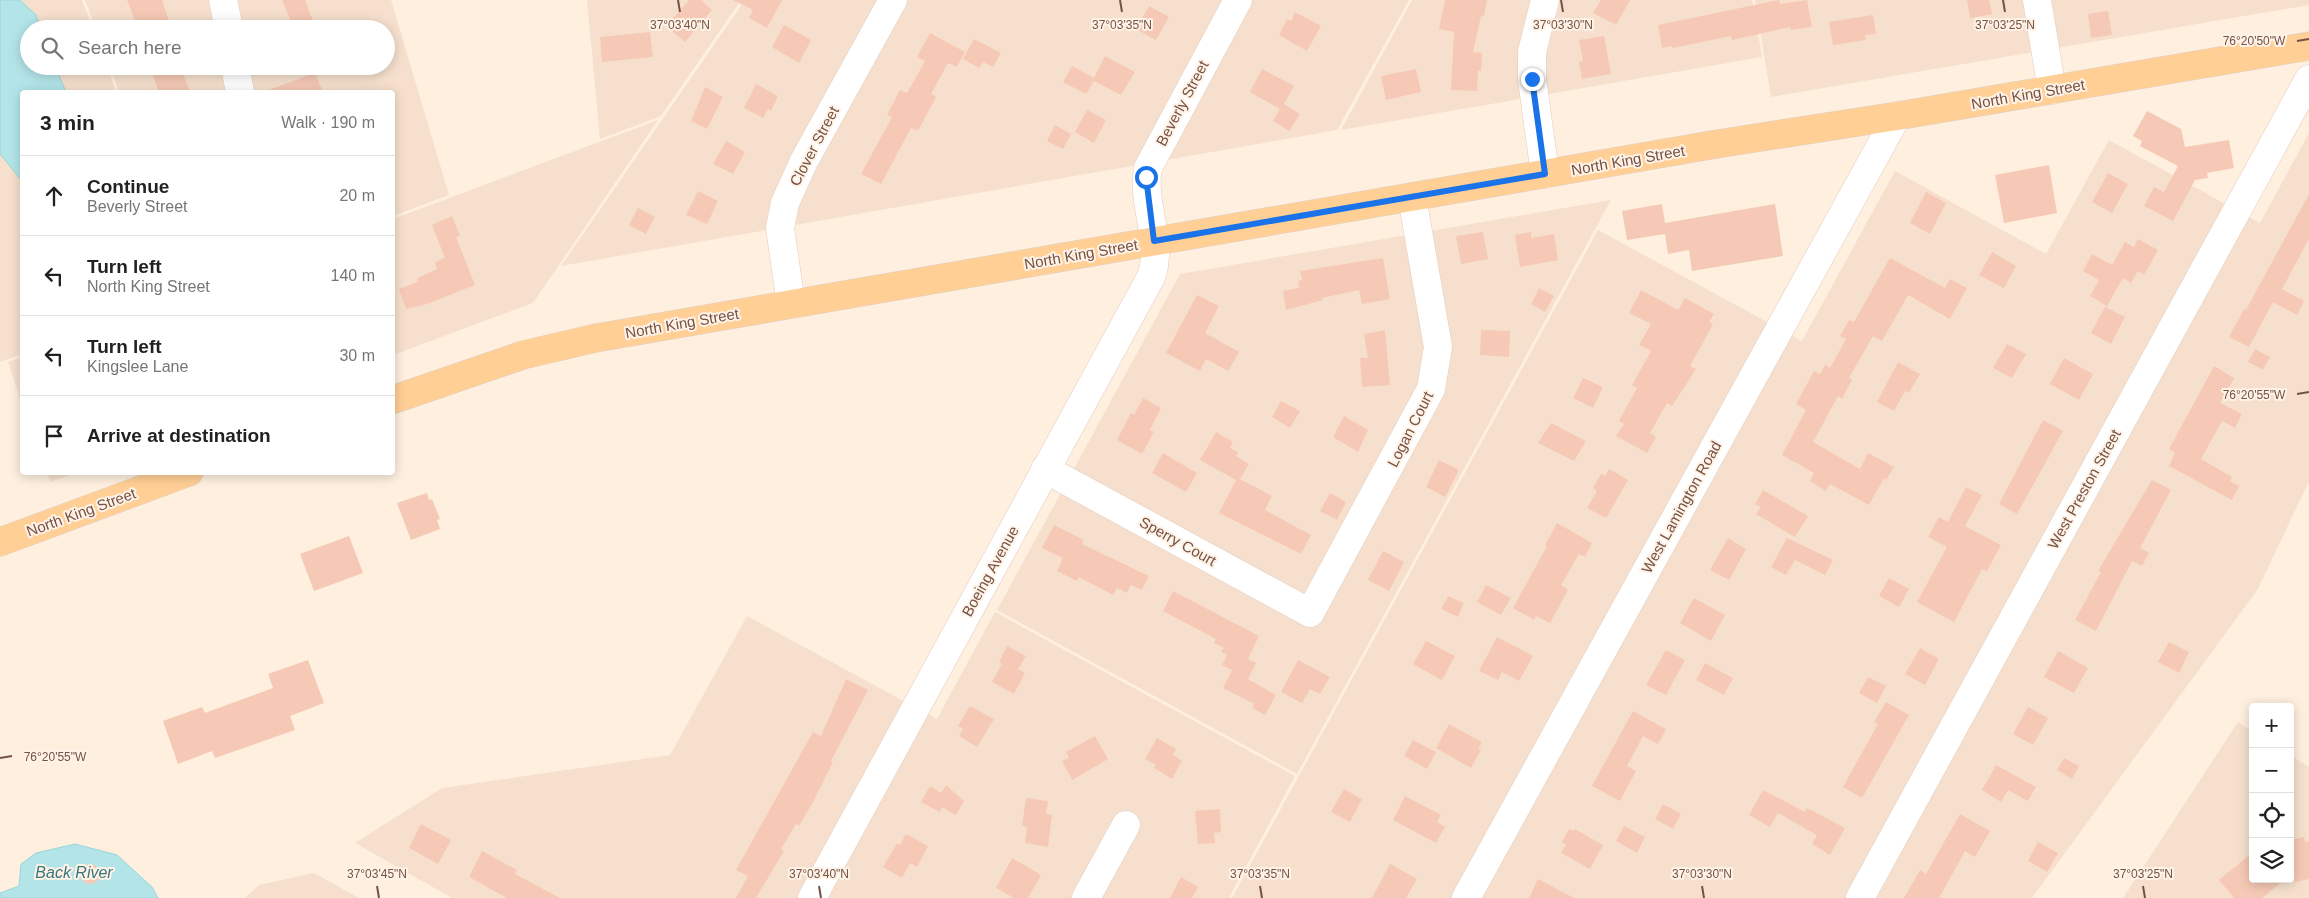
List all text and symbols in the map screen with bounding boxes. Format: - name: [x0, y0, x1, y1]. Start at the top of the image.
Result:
- text: 37°03'40"N: [650, 18, 710, 32]
- text: 37°03'35"N: [1092, 18, 1152, 32]
- text: 37°03'30"N: [1533, 18, 1593, 32]
- text: 37°03'25"N: [1975, 18, 2035, 32]
- search box: [20, 20, 395, 75]
- icon: search: [38, 34, 66, 62]
- text: 76°20'50"W: [2223, 34, 2286, 48]
- text: Search here: [78, 37, 182, 58]
- street label: Beverly Street: [1152, 57, 1212, 149]
- route end: [1521, 68, 1544, 91]
- street label: North King Street: [1970, 75, 2087, 112]
- street label: Clover Street: [786, 103, 842, 189]
- text: 3 min: [40, 111, 95, 134]
- text: Walk · 190 m: [281, 114, 375, 131]
- street label: North King Street: [1570, 141, 1687, 178]
- route start: [1135, 166, 1158, 189]
- text: Continue: [87, 176, 169, 197]
- icon: ahead: [40, 182, 68, 210]
- text: 20 m: [339, 187, 375, 204]
- text: Beverly Street: [87, 198, 187, 215]
- street label: North King Street: [1023, 235, 1140, 272]
- text: Turn left: [87, 256, 162, 277]
- icon: left: [40, 262, 68, 290]
- text: 140 m: [331, 267, 375, 284]
- text: North King Street: [87, 278, 210, 295]
- street label: North King Street: [624, 304, 741, 341]
- text: Turn left: [87, 336, 162, 357]
- icon: left: [40, 342, 68, 370]
- text: 30 m: [339, 347, 375, 364]
- text: Kingslee Lane: [87, 358, 188, 375]
- street label: Logan Court: [1384, 388, 1437, 470]
- text: 76°20'55"W: [2223, 388, 2286, 402]
- icon: arrive: [40, 422, 68, 450]
- text: Arrive at destination: [87, 425, 271, 446]
- street label: West Preston Street: [2044, 426, 2124, 552]
- street label: West Lamington Road: [1638, 438, 1724, 576]
- street label: North King Street: [24, 484, 139, 540]
- street label: Sperry Court: [1137, 513, 1220, 569]
- street label: Boeing Avenue: [958, 523, 1022, 619]
- map controls: [2249, 703, 2294, 883]
- button: +: [2249, 703, 2294, 748]
- button: −: [2249, 748, 2294, 793]
- text: 76°20'55"W: [24, 750, 87, 764]
- button: locate: [2249, 793, 2294, 838]
- button: layers: [2249, 838, 2294, 883]
- water label: Back River: [35, 864, 113, 881]
- text: 37°03'45"N: [347, 867, 407, 881]
- text: 37°03'40"N: [789, 867, 849, 881]
- text: 37°03'35"N: [1230, 867, 1290, 881]
- text: 37°03'30"N: [1672, 867, 1732, 881]
- text: 37°03'25"N: [2113, 867, 2173, 881]

